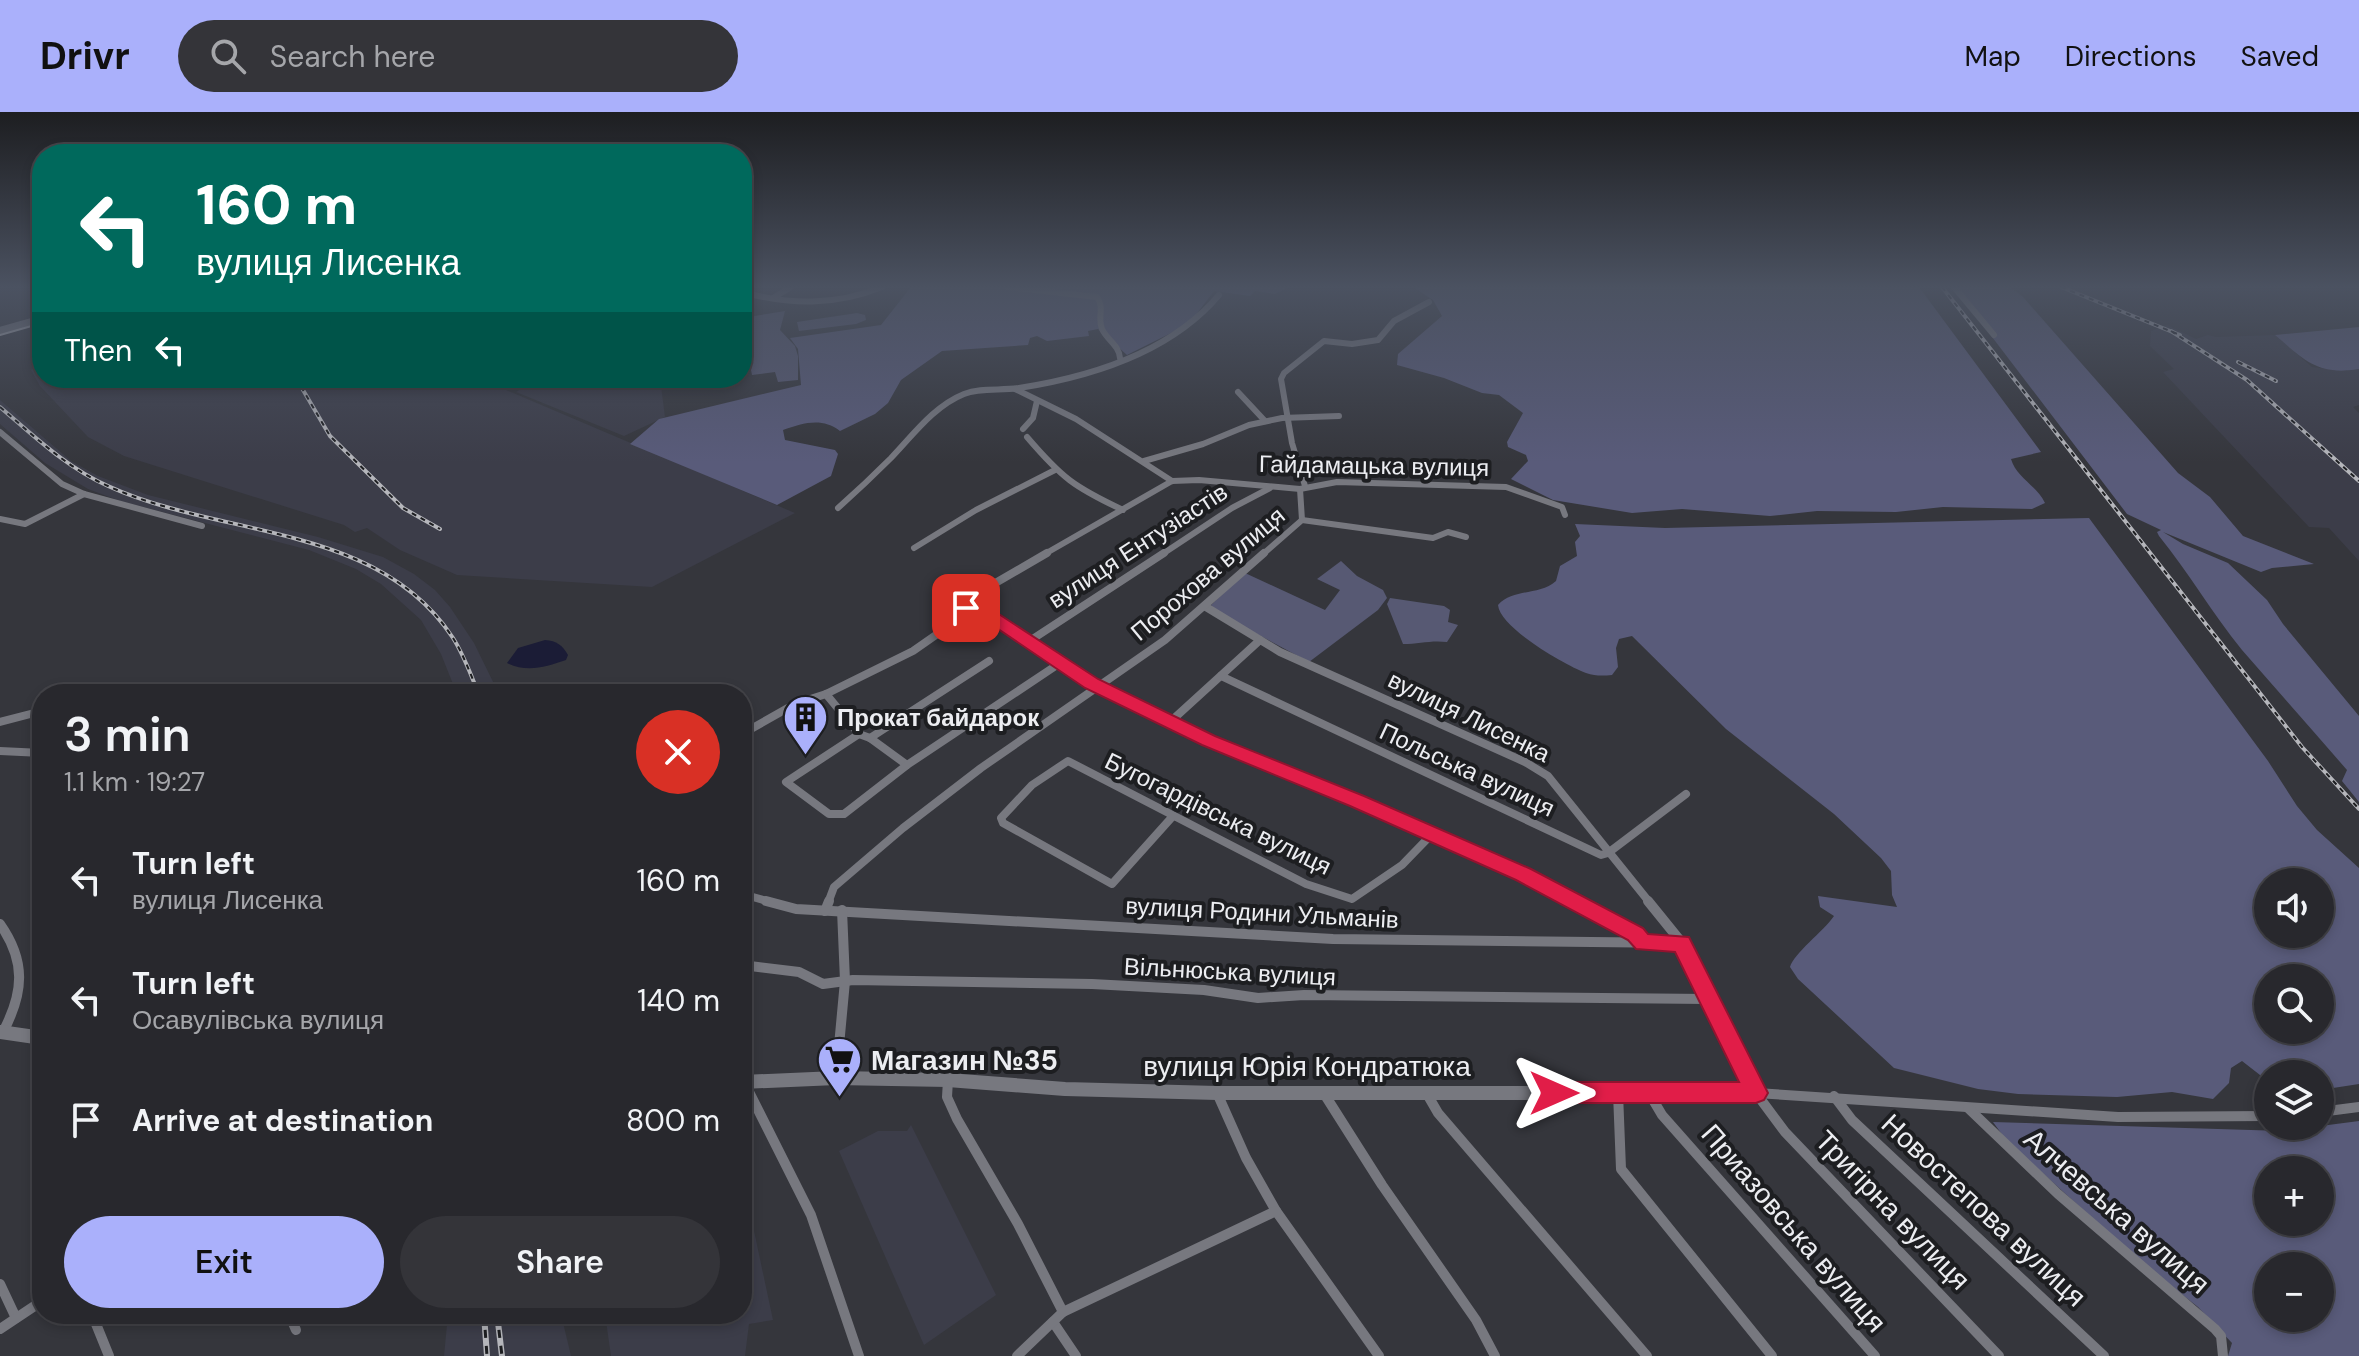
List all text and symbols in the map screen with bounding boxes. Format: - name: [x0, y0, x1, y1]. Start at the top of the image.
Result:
- search box: [178, 20, 738, 92]
- text: Drivr: [40, 31, 130, 81]
- icon: search: [206, 34, 250, 78]
- text: Search here: [270, 37, 435, 76]
- text: Map: [1964, 38, 2021, 75]
- text: Directions: [2065, 38, 2197, 75]
- text: Saved: [2241, 38, 2319, 75]
- text: 160 m: [196, 168, 357, 241]
- icon: left: [64, 176, 168, 280]
- text: вулиця Лисенка: [196, 239, 461, 286]
- icon: left: [148, 328, 192, 372]
- text: Then: [64, 331, 132, 370]
- street label: Гайдамацька вулиця: [1259, 448, 1489, 483]
- street label: вулиця Ентузіастів: [1042, 476, 1233, 615]
- street label: Порохова вулиця: [1124, 500, 1291, 647]
- pin: [932, 574, 1000, 642]
- icon: arrive: [944, 586, 988, 630]
- street label: вулиця Лисенка: [1383, 664, 1556, 769]
- building icon: Прокат байдарок: [782, 694, 830, 757]
- place label: Прокат байдарок: [837, 702, 1040, 733]
- text: 3 min: [64, 703, 191, 766]
- button: close: [636, 710, 720, 794]
- street label: Польська вулиця: [1375, 715, 1560, 824]
- street label: Бугогардівська вулиця: [1100, 745, 1337, 882]
- text: 1.1 km · 19:27: [64, 765, 205, 799]
- text: Turn left: [132, 844, 255, 883]
- icon: left: [64, 858, 108, 902]
- text: 160 m: [637, 861, 720, 900]
- map controls: [2254, 868, 2334, 1332]
- button: sound: [2254, 868, 2334, 948]
- text: вулиця Лисенка: [132, 883, 323, 917]
- street label: вулиця Родини Ульманів: [1125, 890, 1400, 935]
- street label: Вільнюська вулиця: [1123, 950, 1337, 993]
- text: Turn left: [132, 964, 255, 1003]
- button: search: [2254, 964, 2334, 1044]
- icon: left: [64, 978, 108, 1022]
- text: 140 m: [637, 981, 720, 1020]
- text: Осавулівська вулиця: [132, 1003, 384, 1037]
- supermarket icon: Магазин №35: [816, 1036, 864, 1099]
- place label: Магазин №35: [871, 1042, 1058, 1079]
- street label: вулиця Юрія Кондратюка: [1143, 1048, 1471, 1085]
- position arrow: [1512, 1051, 1596, 1135]
- button: layers: [2254, 1060, 2334, 1140]
- icon: arrive: [64, 1098, 108, 1142]
- text: Arrive at destination: [132, 1101, 433, 1140]
- text: 800 m: [626, 1101, 720, 1140]
- street label: Новостепова вулиця: [1873, 1106, 2094, 1315]
- street label: Приазовська вулиця: [1693, 1116, 1894, 1340]
- street label: Алчевська вулиця: [2016, 1121, 2217, 1302]
- street label: Тригірна вулиця: [1807, 1123, 1978, 1298]
- button: +: [2254, 1156, 2334, 1236]
- button: Exit: [64, 1216, 384, 1308]
- button: Share: [400, 1216, 720, 1308]
- button: −: [2254, 1252, 2334, 1332]

